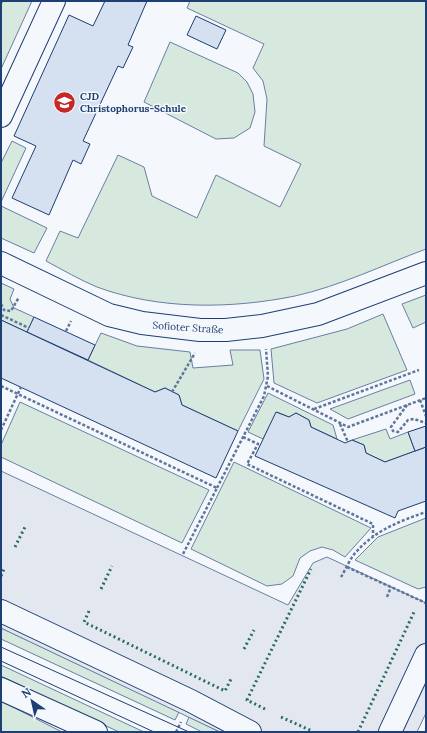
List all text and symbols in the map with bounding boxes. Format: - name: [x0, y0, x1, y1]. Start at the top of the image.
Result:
- school or university icon: CJD Christophorus-Schule: [52, 89, 78, 115]
- place label: CJD Christophorus-Schule: [80, 90, 187, 115]
- street label: Sofioter Straße: [152, 319, 224, 336]
- north arrow: [12, 681, 52, 721]
- text: N: [19, 684, 34, 701]

